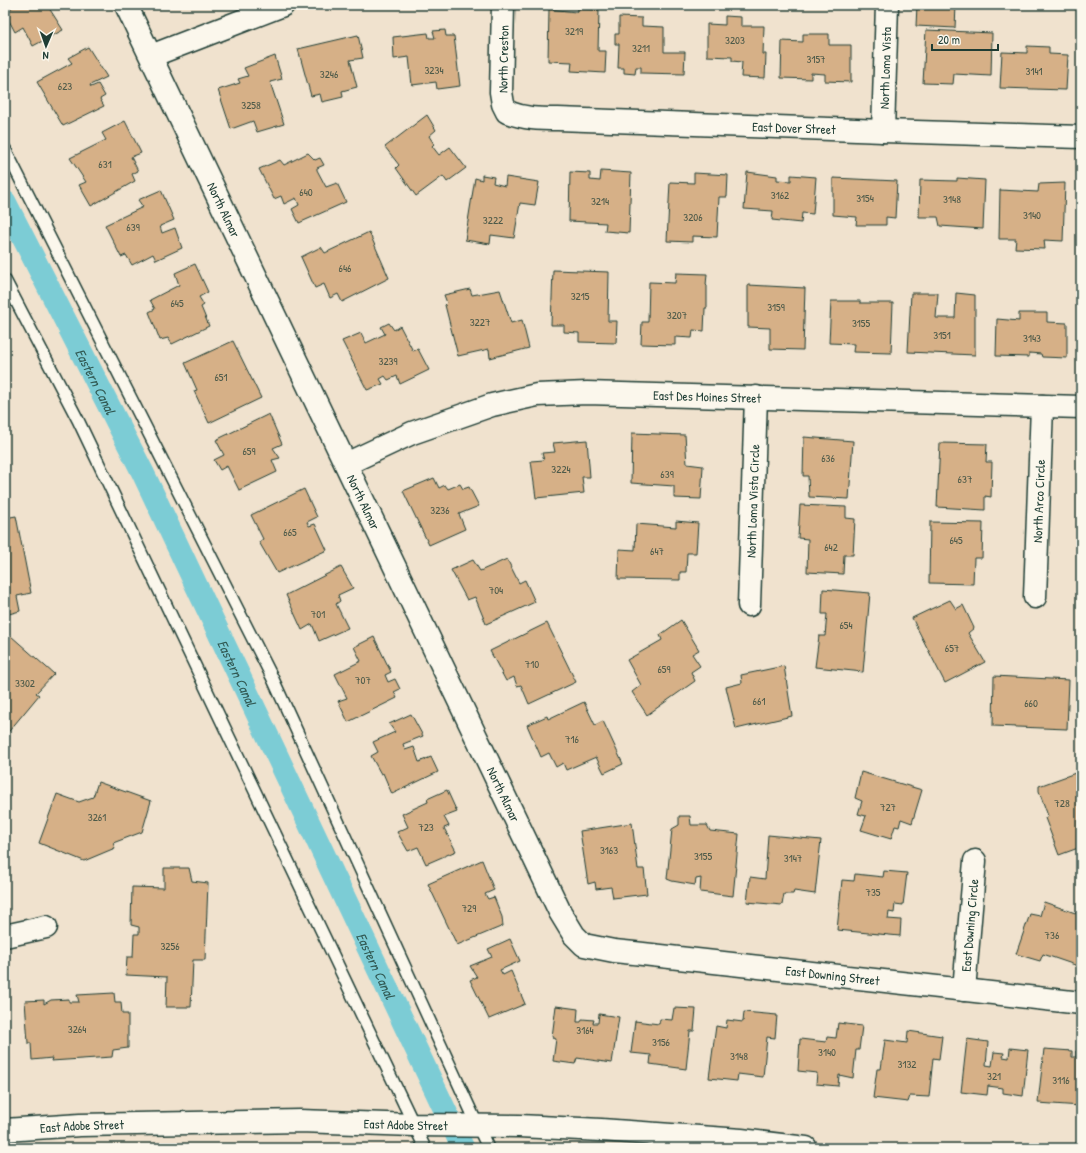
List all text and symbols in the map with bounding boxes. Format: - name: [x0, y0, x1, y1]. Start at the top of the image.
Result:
- house number: 3219: [565, 24, 583, 38]
- street label: North Creston: [493, 25, 513, 93]
- north arrow: [26, 26, 66, 66]
- scale bar: [932, 26, 998, 52]
- street label: North Loma Vista: [875, 27, 895, 109]
- text: 20 m: [938, 31, 960, 48]
- house number: 3203: [725, 33, 745, 47]
- house number: 3211: [632, 41, 650, 55]
- text: N: [42, 49, 49, 63]
- house number: 3157: [806, 52, 826, 66]
- house number: 3234: [424, 63, 444, 77]
- house number: 3141: [1025, 64, 1043, 78]
- house number: 3246: [320, 67, 339, 81]
- house number: 623: [58, 79, 72, 93]
- house number: 3258: [241, 98, 261, 112]
- street label: East Dover Street: [752, 117, 836, 138]
- house number: 631: [98, 157, 112, 171]
- street label: North Almar: [203, 179, 245, 240]
- house number: 640: [299, 185, 313, 199]
- house number: 3162: [771, 188, 789, 202]
- house number: 3154: [856, 191, 874, 205]
- house number: 3148: [943, 192, 961, 206]
- house number: 3214: [591, 194, 609, 208]
- house number: 3140: [1023, 208, 1041, 222]
- house number: 3206: [683, 210, 703, 224]
- house number: 3222: [483, 213, 503, 227]
- house number: 639: [126, 220, 140, 234]
- house number: 646: [339, 261, 352, 275]
- house number: 3215: [571, 289, 590, 303]
- house number: 645: [170, 296, 184, 310]
- house number: 3159: [767, 300, 785, 314]
- house number: 3207: [667, 308, 687, 322]
- house number: 3227: [470, 315, 490, 329]
- house number: 3155: [852, 316, 870, 330]
- house number: 3151: [933, 328, 951, 342]
- house number: 3143: [1023, 331, 1041, 345]
- water label: Eastern Canal: [72, 345, 121, 418]
- house number: 3239: [378, 354, 398, 368]
- house number: 651: [214, 370, 228, 384]
- street label: East Des Moines Street: [653, 386, 762, 407]
- house number: 659: [242, 444, 256, 458]
- street label: North Loma Vista Circle: [742, 444, 763, 558]
- house number: 636: [821, 451, 835, 465]
- street label: North Arco Circle: [1028, 459, 1049, 543]
- house number: 3224: [551, 462, 571, 476]
- house number: 639: [660, 467, 674, 481]
- street label: North Almar: [343, 472, 385, 532]
- house number: 637: [958, 472, 972, 486]
- house number: 3236: [430, 503, 450, 517]
- house number: 665: [283, 525, 297, 539]
- house number: 645: [949, 533, 963, 547]
- house number: 642: [824, 540, 838, 554]
- house number: 647: [650, 544, 664, 558]
- house number: 704: [489, 583, 503, 597]
- house number: 701: [311, 607, 325, 621]
- house number: 654: [839, 618, 853, 632]
- water label: Eastern Canal: [214, 636, 262, 710]
- house number: 657: [945, 641, 959, 655]
- house number: 710: [525, 657, 539, 671]
- house number: 659: [657, 662, 671, 676]
- house number: 707: [355, 673, 371, 687]
- house number: 3302: [15, 676, 35, 690]
- house number: 661: [753, 694, 765, 708]
- house number: 660: [1024, 696, 1038, 710]
- house number: 716: [565, 732, 580, 746]
- street label: North Almar: [483, 764, 525, 825]
- house number: 728: [1054, 796, 1070, 810]
- house number: 727: [880, 800, 896, 814]
- house number: 3261: [88, 810, 106, 824]
- house number: 723: [418, 820, 434, 834]
- house number: 3163: [600, 843, 618, 857]
- house number: 3155: [694, 849, 712, 863]
- house number: 3147: [784, 851, 802, 865]
- street label: East Downing Circle: [957, 878, 982, 972]
- house number: 735: [865, 885, 881, 899]
- house number: 729: [462, 901, 476, 915]
- house number: 736: [1045, 928, 1060, 942]
- water label: Eastern Canal: [353, 929, 401, 1003]
- house number: 3256: [160, 939, 180, 953]
- street label: East Downing Street: [784, 961, 881, 989]
- house number: 3264: [68, 1022, 86, 1036]
- house number: 3164: [576, 1023, 594, 1037]
- house number: 3156: [652, 1035, 671, 1049]
- house number: 3140: [818, 1045, 836, 1059]
- house number: 3148: [730, 1049, 748, 1063]
- house number: 3132: [898, 1057, 917, 1071]
- house number: 321: [987, 1069, 1001, 1083]
- house number: 3116: [1052, 1073, 1070, 1087]
- street label: East Adobe Street: [363, 1114, 448, 1134]
- street label: East Adobe Street: [39, 1115, 124, 1137]

